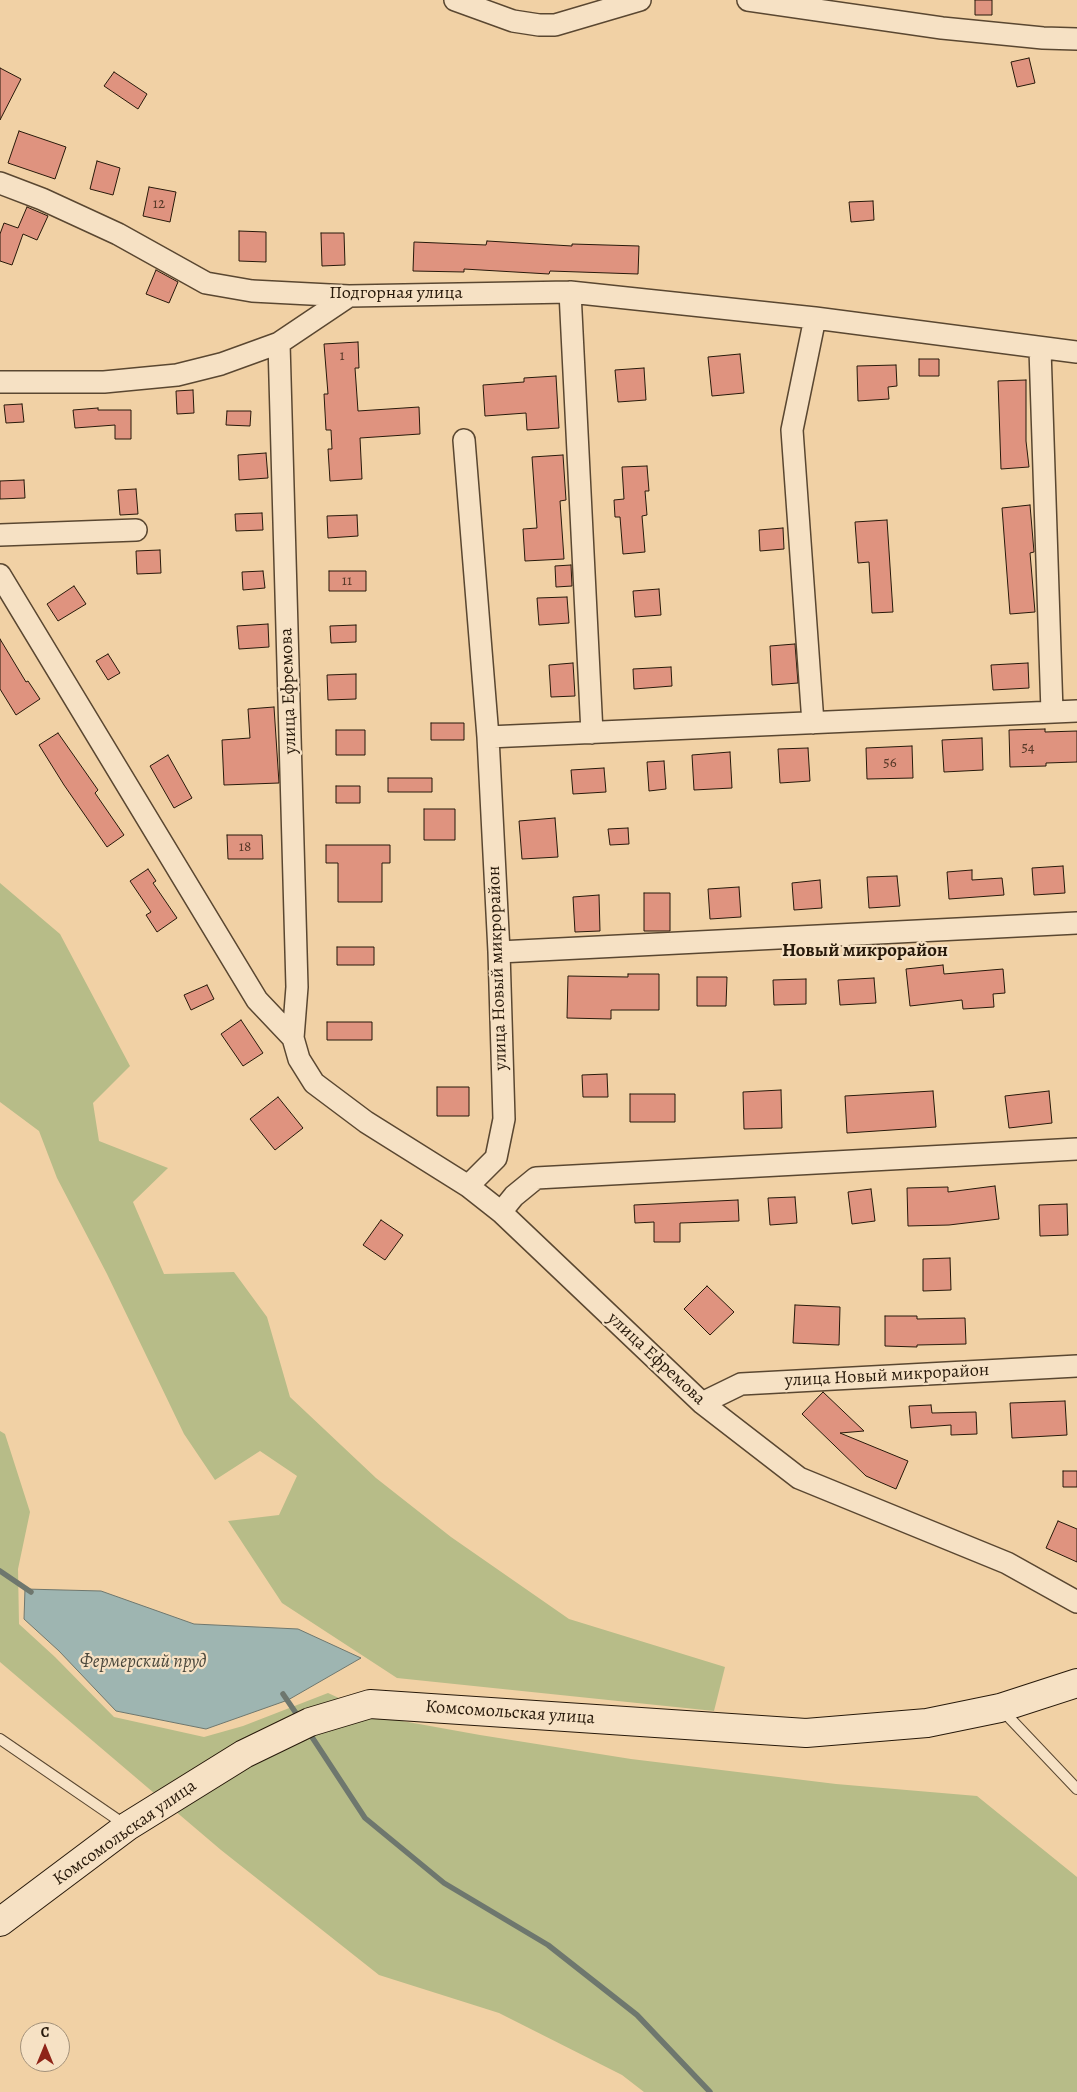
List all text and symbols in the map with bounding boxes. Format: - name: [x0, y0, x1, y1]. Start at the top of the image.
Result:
- house number: 12: [153, 195, 165, 213]
- street label: Подгорная улица: [329, 283, 463, 305]
- house number: 1: [339, 347, 345, 365]
- house number: 11: [342, 572, 352, 590]
- street label: улица Ефремова: [276, 627, 302, 755]
- house number: 54: [1021, 739, 1035, 757]
- house number: 56: [883, 754, 897, 772]
- house number: 18: [239, 838, 251, 856]
- street label: улица Новый микрорайон: [484, 865, 512, 1071]
- district label: Новый микрорайон: [782, 940, 948, 962]
- street label: улица Ефремова: [602, 1308, 710, 1410]
- street label: улица Новый микрорайон: [784, 1360, 990, 1392]
- water label: Фермерский пруд: [80, 1651, 206, 1673]
- street label: Комсомольская улица: [424, 1696, 596, 1730]
- street label: Комсомольская улица: [49, 1775, 201, 1891]
- north arrow: [20, 2022, 70, 2072]
- text: С: [41, 2023, 49, 2042]

